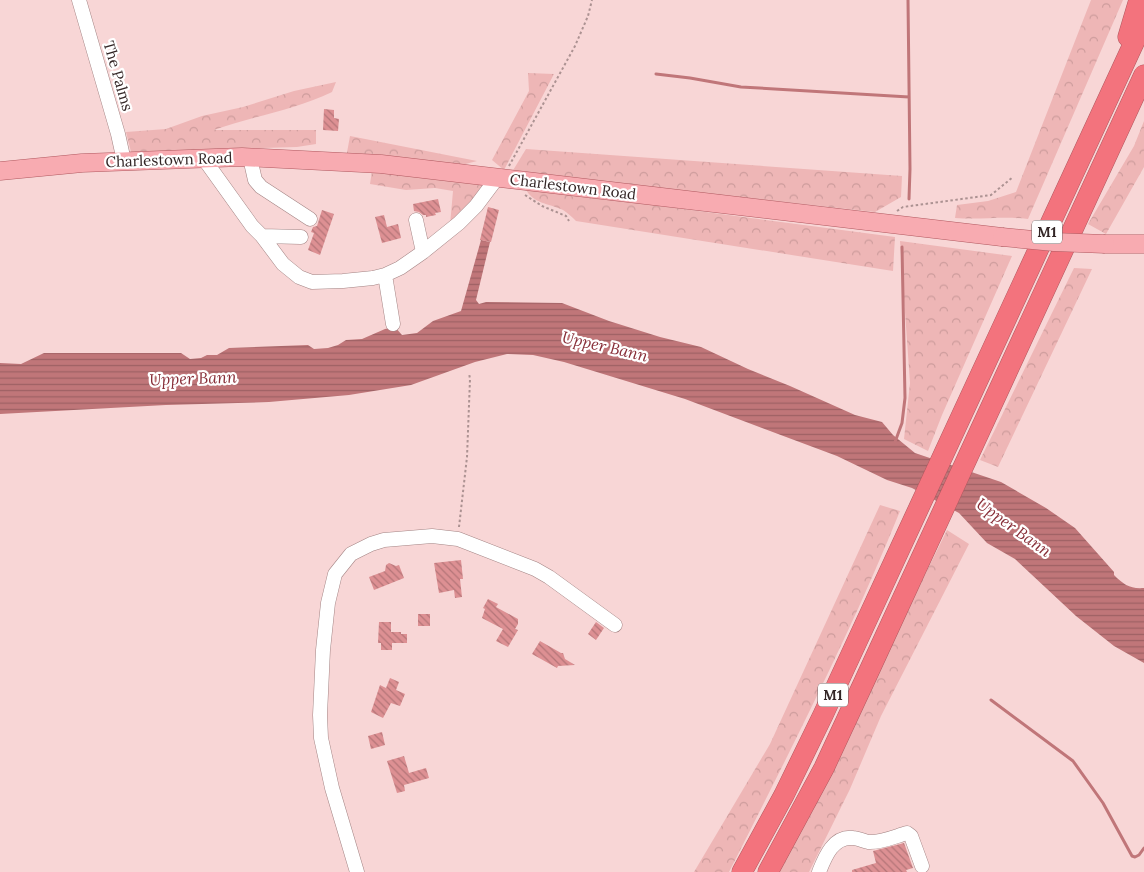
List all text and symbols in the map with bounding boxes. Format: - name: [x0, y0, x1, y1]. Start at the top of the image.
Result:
- street label: The Palms: [99, 39, 138, 113]
- street label: Charlestown Road: [105, 148, 233, 171]
- street label: Charlestown Road: [509, 169, 637, 204]
- road number: M1: [1032, 220, 1062, 243]
- water label: Upper Bann: [560, 326, 650, 366]
- water label: Upper Bann: [149, 366, 237, 390]
- water label: Upper Bann: [973, 493, 1055, 561]
- road number: M1: [818, 684, 848, 706]

